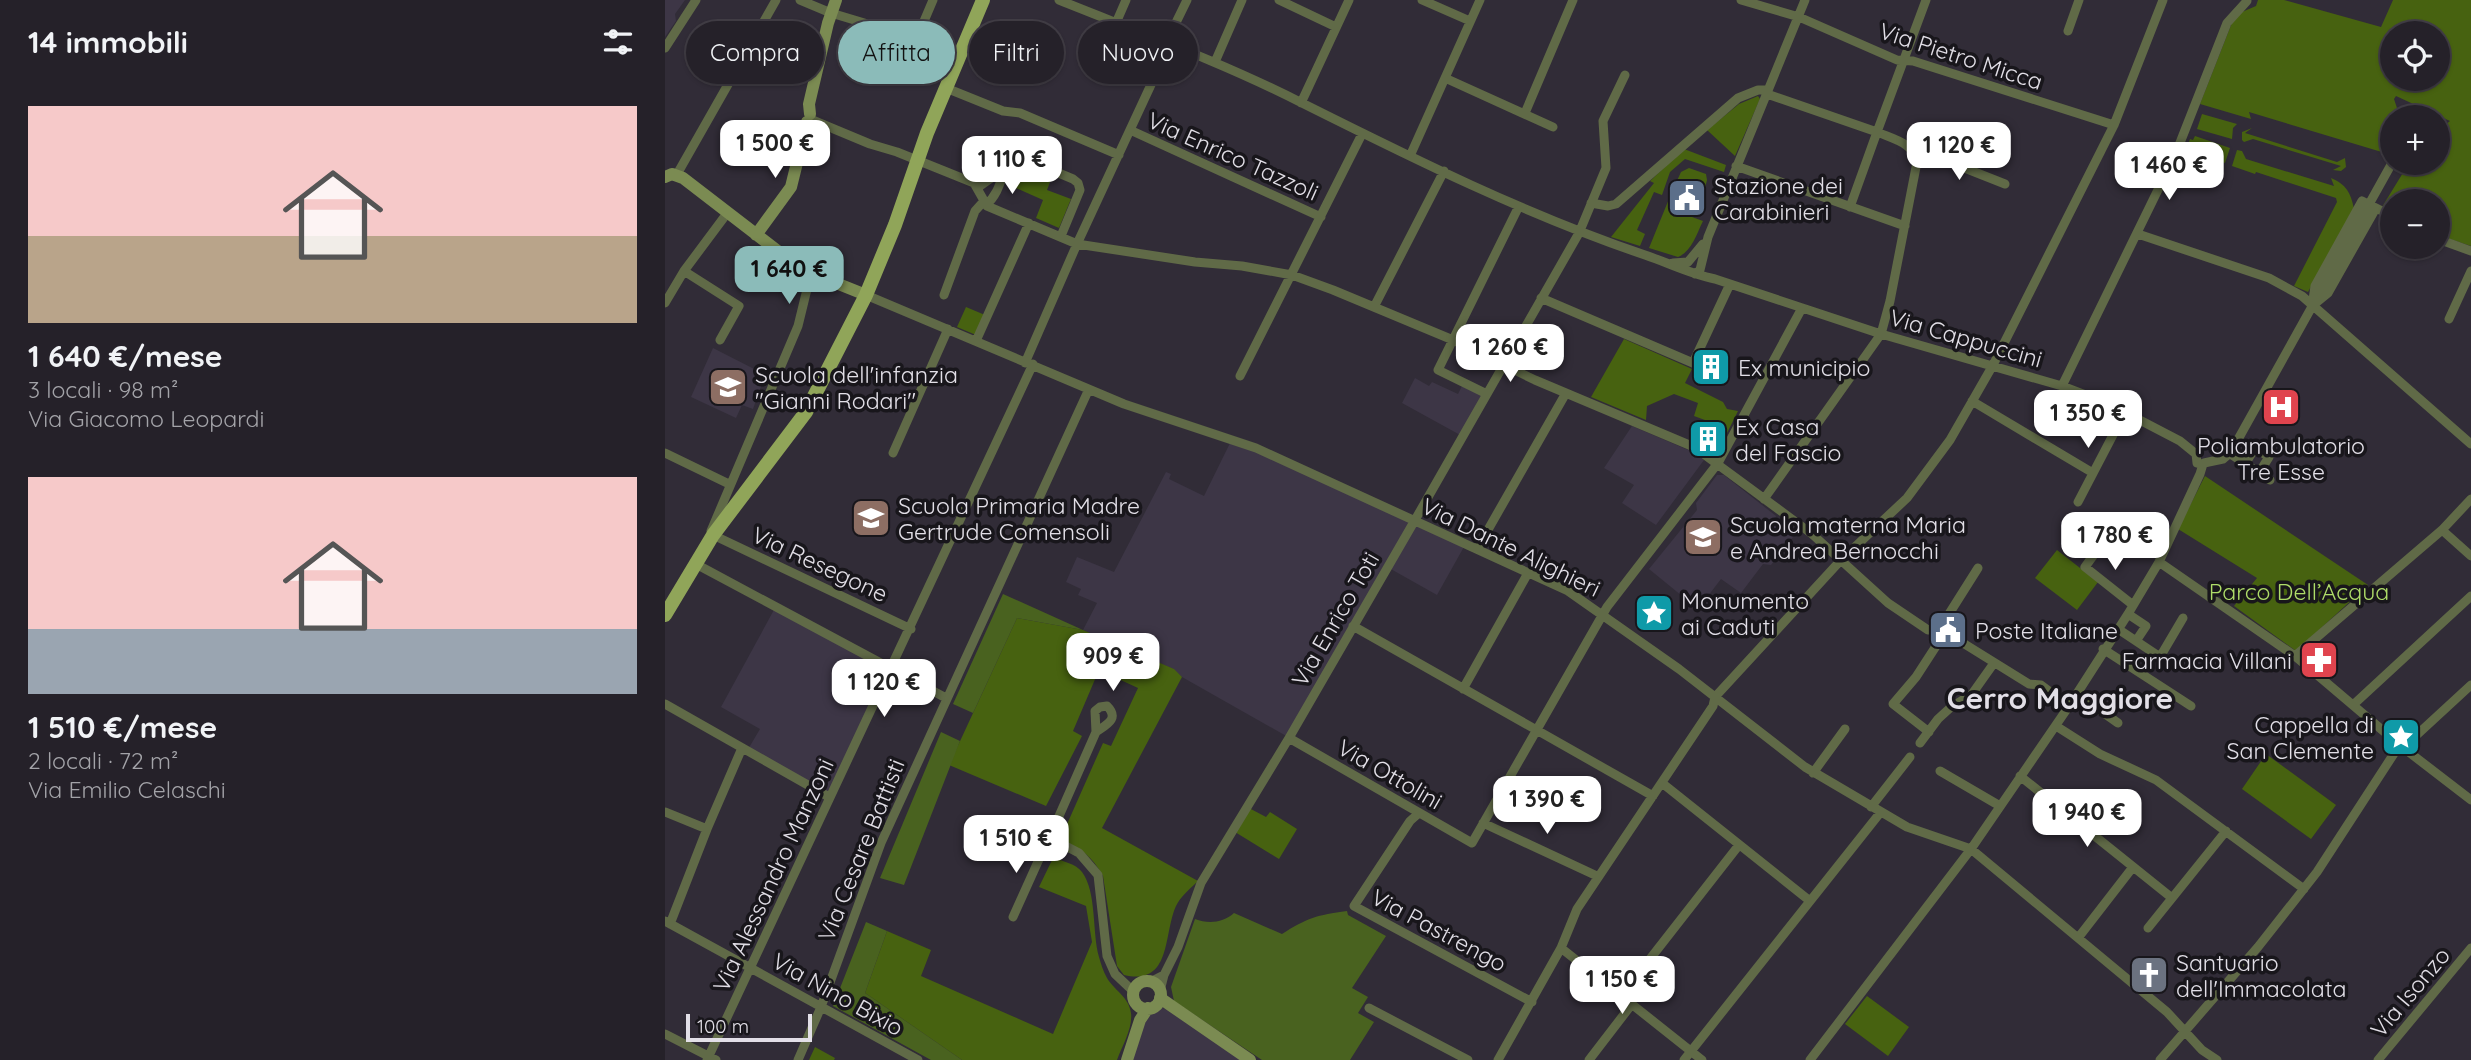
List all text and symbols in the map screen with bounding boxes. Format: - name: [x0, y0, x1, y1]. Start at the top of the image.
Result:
- street label: Via Pietro Micca: [1876, 16, 2046, 96]
- chip: Compra: [686, 21, 824, 84]
- chip: Affitta: [838, 21, 955, 84]
- chip: Filtri: [969, 21, 1064, 84]
- chip: Nuovo: [1078, 21, 1198, 84]
- map controls: [2380, 21, 2450, 259]
- button: locate: [2380, 21, 2450, 91]
- text: 14 immobili: [28, 23, 188, 61]
- icon: filters: [599, 23, 637, 61]
- street label: Via Enrico Tazzoli: [1143, 105, 1323, 207]
- button: +: [2380, 105, 2450, 175]
- pin: 1 500 €: [710, 120, 840, 180]
- pin: 1 120 €: [1894, 122, 2024, 182]
- text: 1 500 €: [736, 128, 814, 157]
- text: 1 120 €: [1923, 130, 1995, 159]
- pin: 1 110 €: [947, 136, 1077, 196]
- pin: 1 460 €: [2104, 142, 2234, 202]
- text: 1 110 €: [978, 144, 1046, 173]
- text: 1 460 €: [2131, 150, 2207, 179]
- icon: home: [270, 152, 396, 278]
- place label: Stazione dei Carabinieri: [1714, 171, 1843, 226]
- public building icon: Stazione dei Carabinieri: [1666, 177, 1708, 219]
- button: −: [2380, 189, 2450, 259]
- pin: 1 640 €: [724, 246, 854, 306]
- text: 1 640 €: [751, 254, 827, 283]
- street label: Via Cappuccini: [1886, 302, 2046, 374]
- pin: 1 260 €: [1445, 324, 1575, 384]
- text: 1 260 €: [1472, 332, 1548, 361]
- text: 1 640 €/mese: [28, 337, 223, 375]
- building icon: Ex municipio: [1690, 346, 1732, 388]
- place label: Ex municipio: [1738, 353, 1870, 382]
- place label: Scuola dell'infanzia "Gianni Rodari": [755, 360, 958, 415]
- school or university icon: Scuola dell'infanzia "Gianni Rodari": [707, 366, 749, 408]
- text: 3 locali · 98 m²: [28, 375, 178, 404]
- hospital icon: Poliambulatorio Tre Esse: [2260, 386, 2302, 428]
- pin: 1 350 €: [2023, 391, 2153, 450]
- text: 1 350 €: [2050, 398, 2126, 427]
- text: Via Giacomo Leopardi: [28, 404, 264, 433]
- place label: Ex Casa del Fascio: [1735, 412, 1842, 467]
- building icon: Ex Casa del Fascio: [1687, 418, 1729, 460]
- place label: Poliambulatorio Tre Esse: [2197, 431, 2365, 486]
- place label: Scuola Primaria Madre Gertrude Comensoli: [898, 491, 1140, 546]
- street label: Via Dante Alighieri: [1417, 491, 1605, 603]
- school or university icon: Scuola Primaria Madre Gertrude Comensoli: [850, 497, 892, 539]
- place label: Scuola materna Maria e Andrea Bernocchi: [1730, 510, 1966, 565]
- pin: 1 780 €: [2050, 512, 2180, 572]
- school or university icon: Scuola materna Maria e Andrea Bernocchi: [1682, 516, 1724, 558]
- street label: Via Resegone: [747, 520, 893, 608]
- text: 1 780 €: [2077, 520, 2153, 549]
- icon: home: [270, 523, 396, 649]
- street label: Via Enrico Toti: [1285, 547, 1385, 691]
- park label: Parco Dell’Acqua: [2209, 577, 2389, 606]
- place label: Monumento ai Caduti: [1681, 586, 1809, 641]
- place icon: Monumento ai Caduti: [1633, 592, 1675, 634]
- public building icon: Poste Italiane: [1927, 609, 1969, 651]
- place label: Poste Italiane: [1975, 616, 2118, 645]
- pin: 909 €: [1064, 634, 1162, 693]
- pharmacy icon: Farmacia Villani: [2298, 639, 2340, 681]
- text: 909 €: [1082, 641, 1144, 670]
- place label: Farmacia Villani: [2122, 646, 2292, 675]
- pin: 1 120 €: [819, 660, 949, 719]
- text: 1 120 €: [848, 667, 920, 696]
- district label: Cerro Maggiore: [1947, 679, 2173, 717]
- text: 1 510 €/mese: [28, 708, 217, 746]
- place label: Cappella di San Clemente: [2227, 710, 2374, 765]
- place icon: Cappella di San Clemente: [2380, 716, 2422, 758]
- street label: Via Ottolini: [1333, 732, 1447, 816]
- text: 2 locali · 72 m²: [28, 746, 178, 775]
- street label: Via Alessandro Manzoni: [706, 754, 840, 996]
- street label: Via Cesare Battisti: [811, 755, 911, 945]
- text: Via Emilio Celaschi: [28, 775, 226, 804]
- pin: 1 390 €: [1482, 776, 1612, 836]
- text: 1 390 €: [1509, 784, 1585, 813]
- pin: 1 940 €: [2022, 790, 2152, 849]
- text: 1 940 €: [2049, 797, 2125, 826]
- pin: 1 510 €: [951, 816, 1081, 875]
- text: 1 510 €: [980, 823, 1052, 852]
- street label: Via Pastrengo: [1366, 882, 1512, 978]
- street label: Via Isonzo: [2364, 941, 2456, 1043]
- street label: Via Nino Bixio: [767, 946, 909, 1042]
- place label: Santuario dell'Immacolata: [2176, 948, 2346, 1003]
- church icon: Santuario dell'Immacolata: [2128, 954, 2170, 996]
- pin: 1 150 €: [1557, 956, 1687, 1016]
- text: 1 150 €: [1586, 964, 1658, 993]
- scale bar: [686, 1011, 812, 1043]
- text: 100 m: [697, 1014, 749, 1038]

